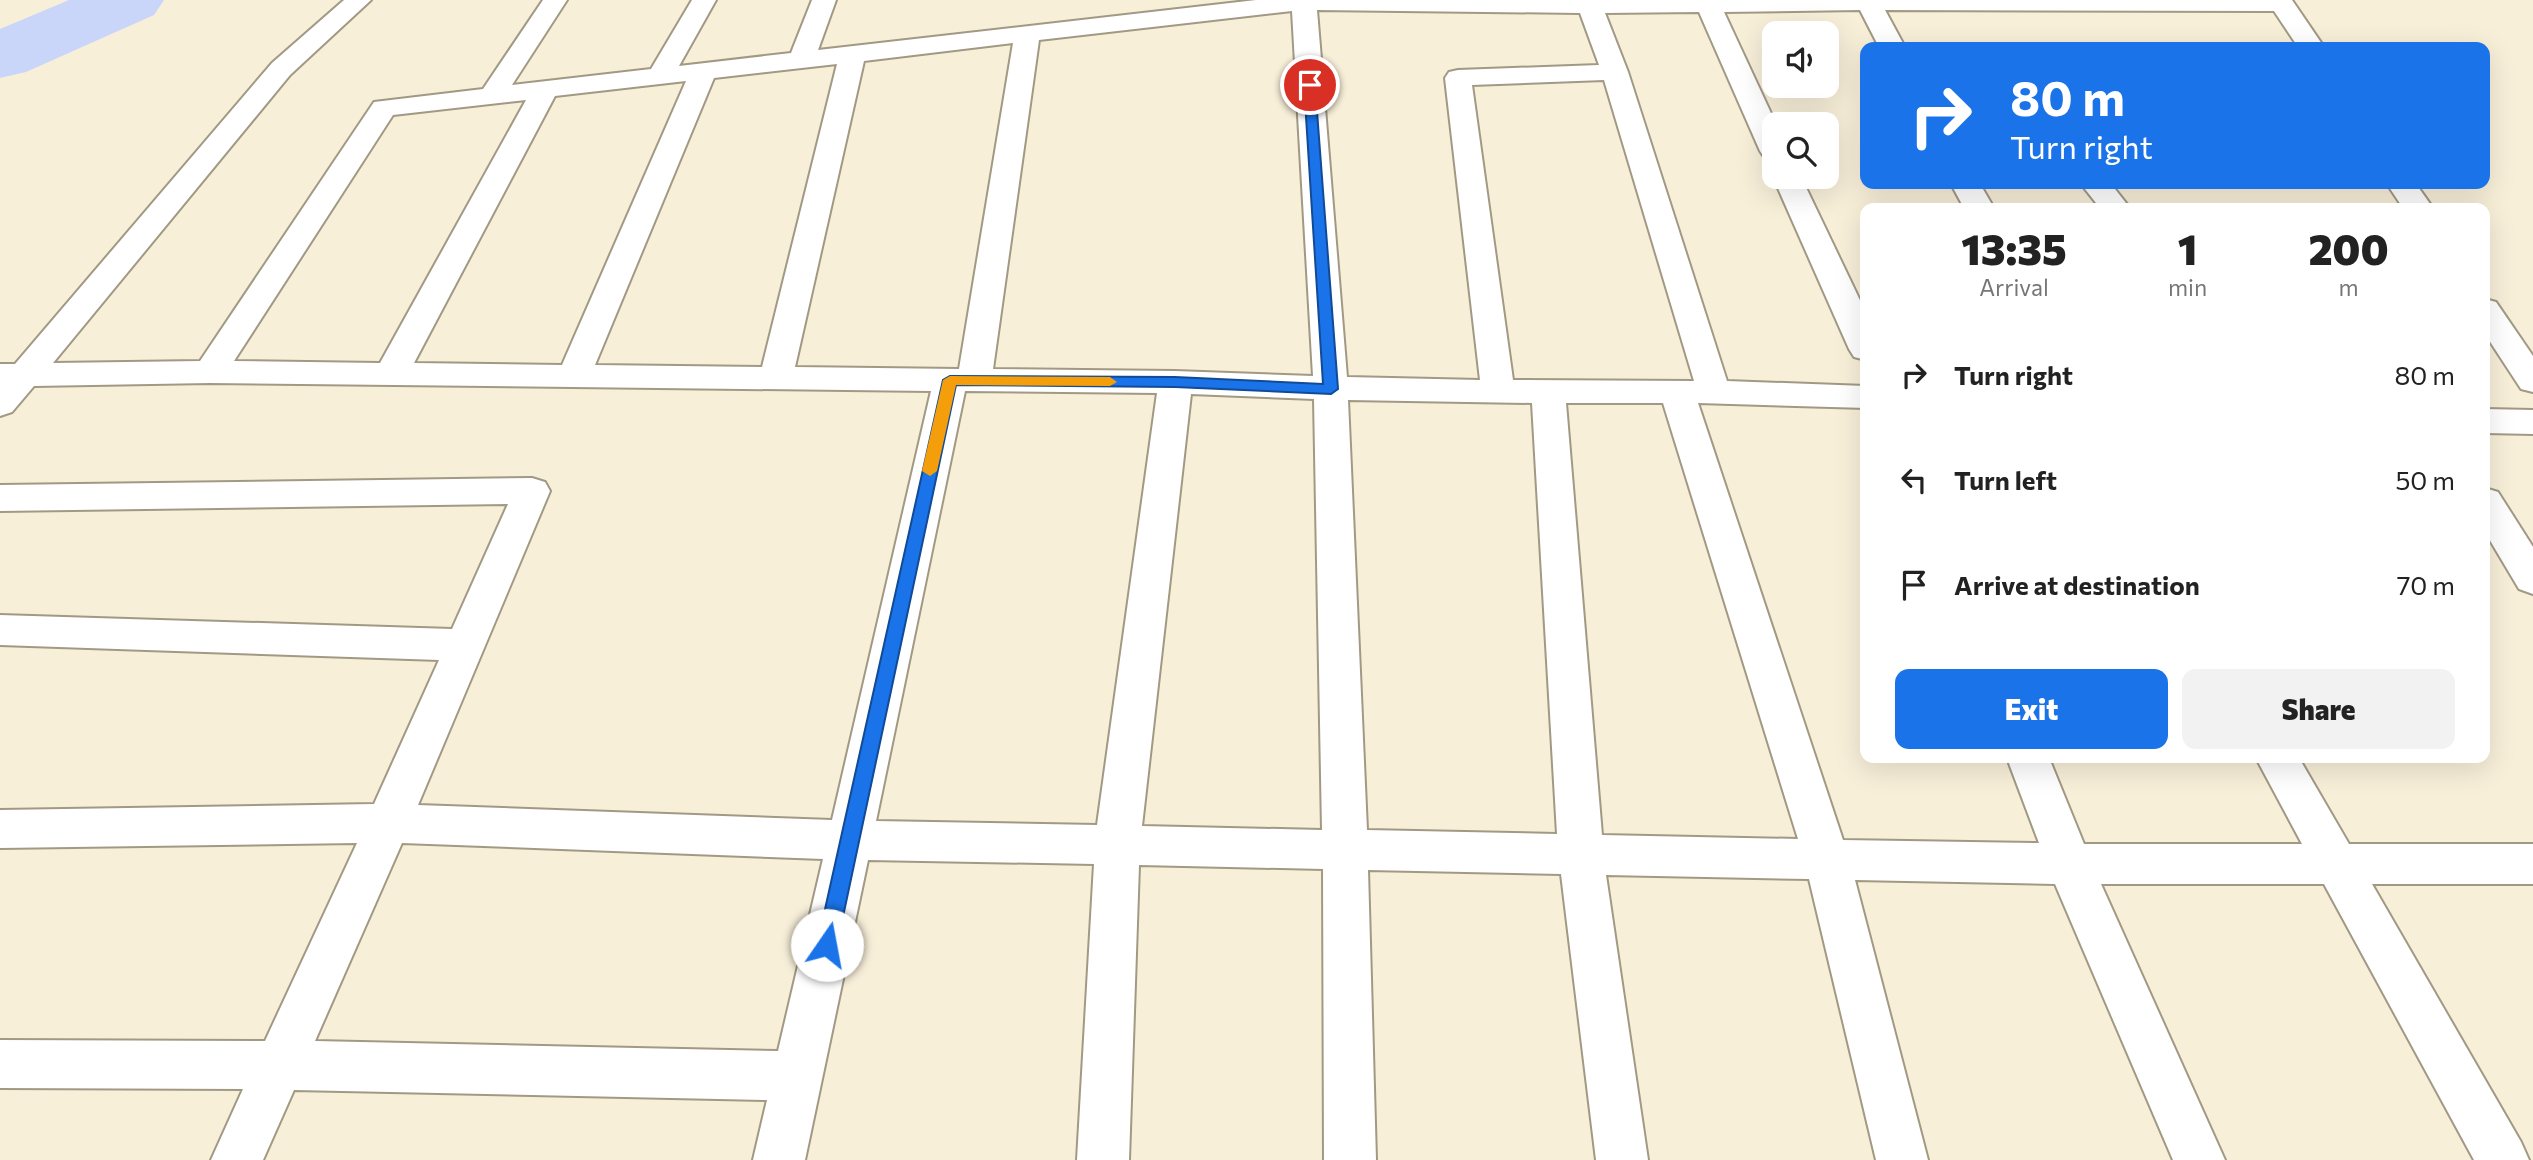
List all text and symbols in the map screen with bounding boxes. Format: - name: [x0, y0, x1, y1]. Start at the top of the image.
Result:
- map controls: [1762, 21, 1839, 189]
- button: sound: [1762, 21, 1839, 98]
- pin: [1280, 55, 1340, 115]
- icon: arrive: [1291, 66, 1329, 104]
- text: 80 m: [2010, 66, 2125, 126]
- icon: right: [1895, 70, 1986, 161]
- button: search: [1762, 112, 1839, 189]
- text: Turn right: [2010, 126, 2153, 166]
- text: 13:35: [1961, 222, 2067, 274]
- text: 1: [2178, 222, 2197, 274]
- text: 200: [2308, 222, 2389, 274]
- text: Arrival: [1979, 273, 2049, 301]
- text: min: [2168, 273, 2207, 301]
- text: m: [2339, 273, 2359, 301]
- icon: right: [1895, 356, 1933, 394]
- text: Turn right: [1954, 359, 2073, 390]
- text: 80 m: [2395, 359, 2455, 390]
- icon: left: [1895, 461, 1933, 499]
- text: Turn left: [1954, 464, 2057, 495]
- text: 50 m: [2395, 464, 2455, 495]
- icon: arrive: [1895, 566, 1933, 604]
- text: Arrive at destination: [1954, 569, 2200, 600]
- text: 70 m: [2397, 569, 2455, 600]
- button: Exit: [1895, 669, 2168, 749]
- button: Share: [2182, 669, 2455, 749]
- position arrow: [790, 908, 864, 982]

